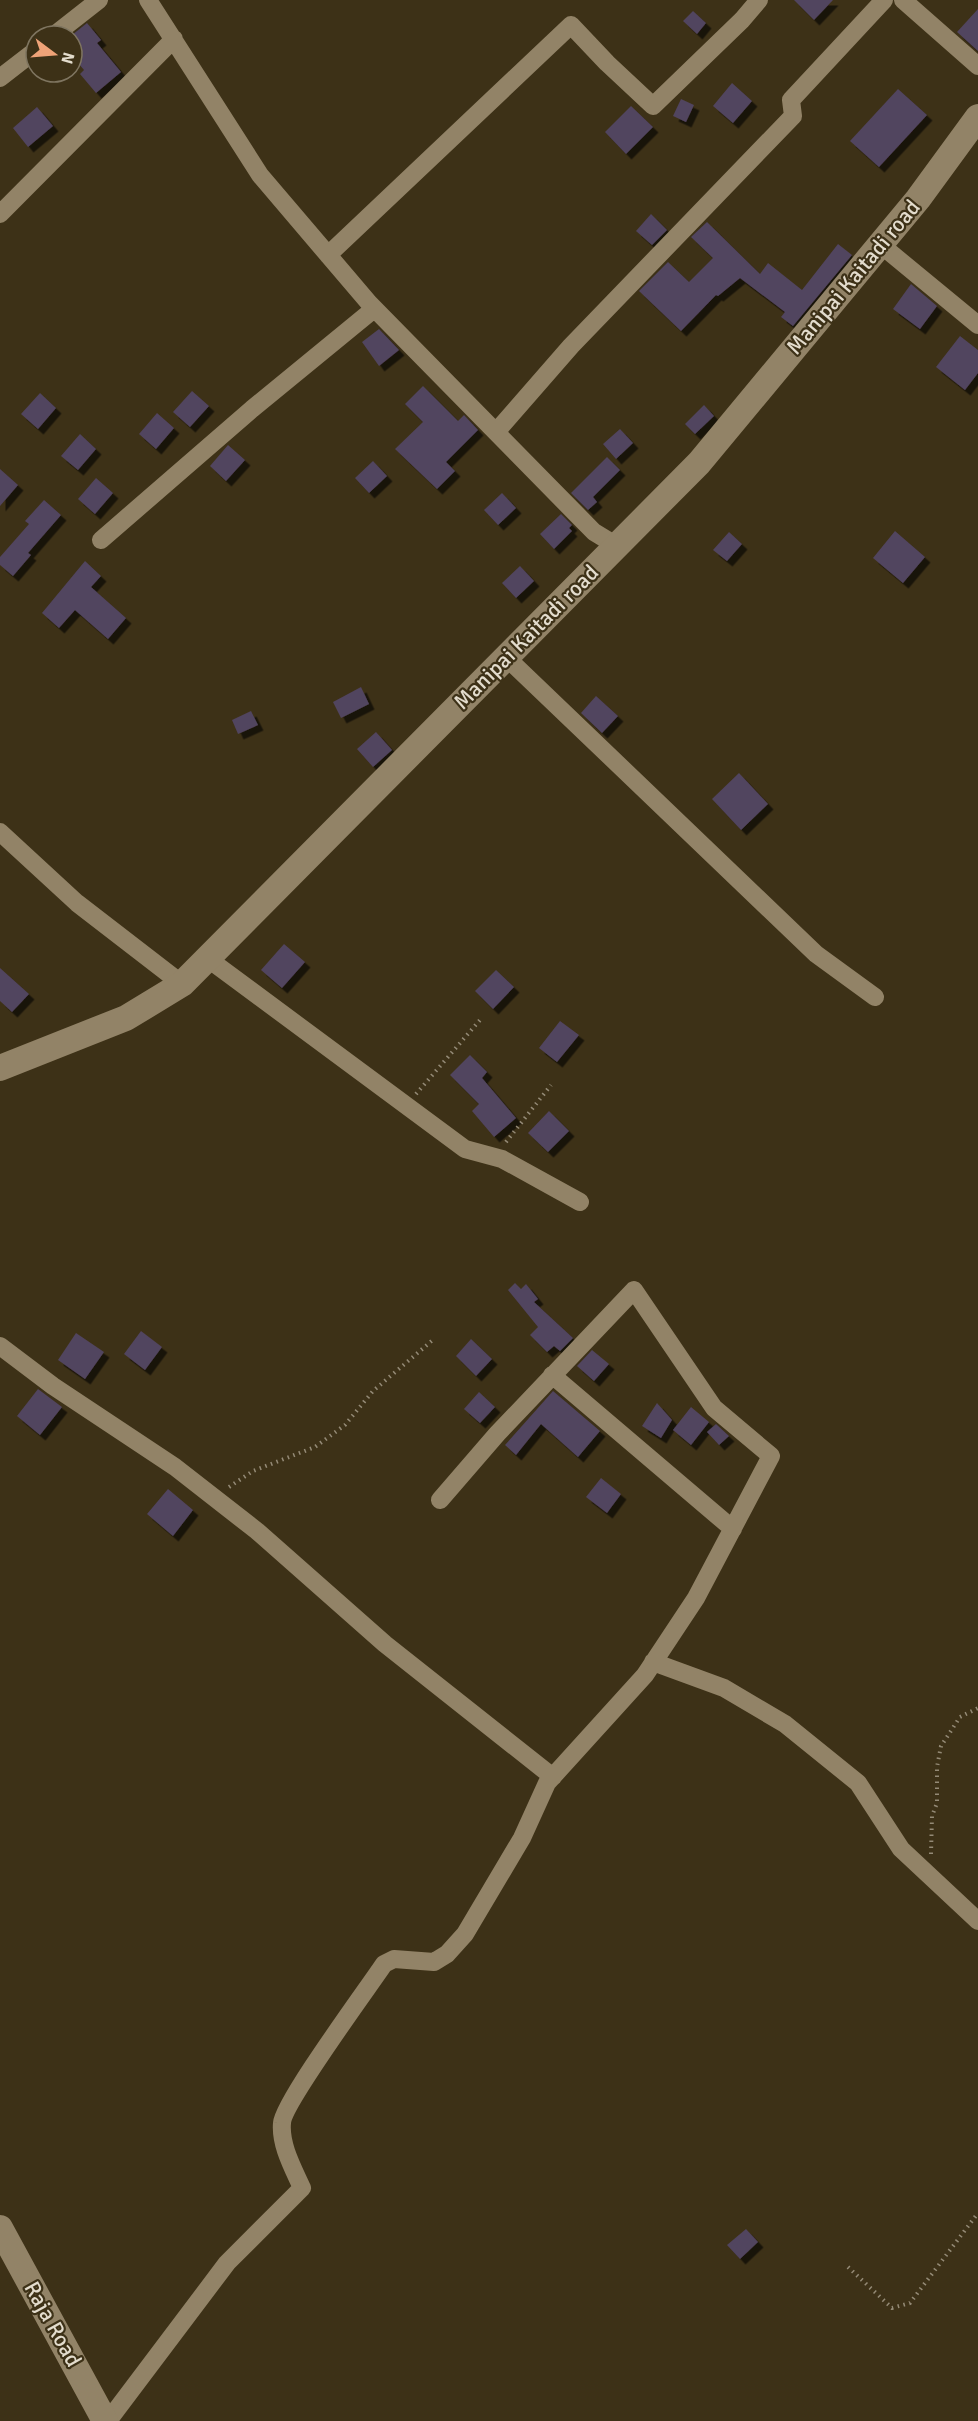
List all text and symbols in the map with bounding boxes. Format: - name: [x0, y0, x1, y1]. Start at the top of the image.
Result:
- north arrow: [24, 24, 84, 84]
- text: N: [56, 50, 79, 66]
- street label: Manipai Kaitadi road: [780, 194, 926, 360]
- street label: Manipai Kaitadi road: [448, 559, 604, 715]
- street label: Raja Road: [19, 2277, 87, 2371]

